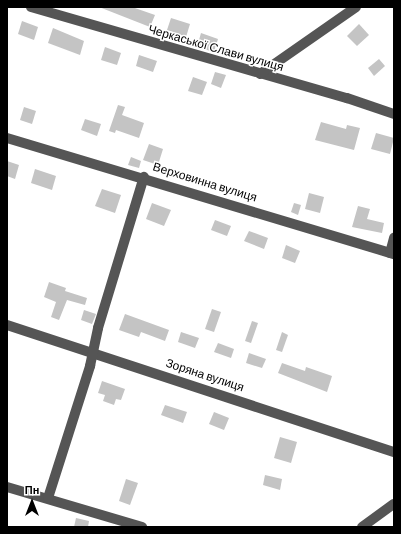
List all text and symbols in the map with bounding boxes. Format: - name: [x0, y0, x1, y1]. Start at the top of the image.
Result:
- street label: Черкаської Слави вулиця: [147, 22, 285, 74]
- street label: Верховинна вулиця: [151, 159, 259, 205]
- street label: Зоряна вулиця: [164, 356, 246, 394]
- north arrow: [12, 482, 52, 522]
- text: Пн: [25, 483, 39, 496]

